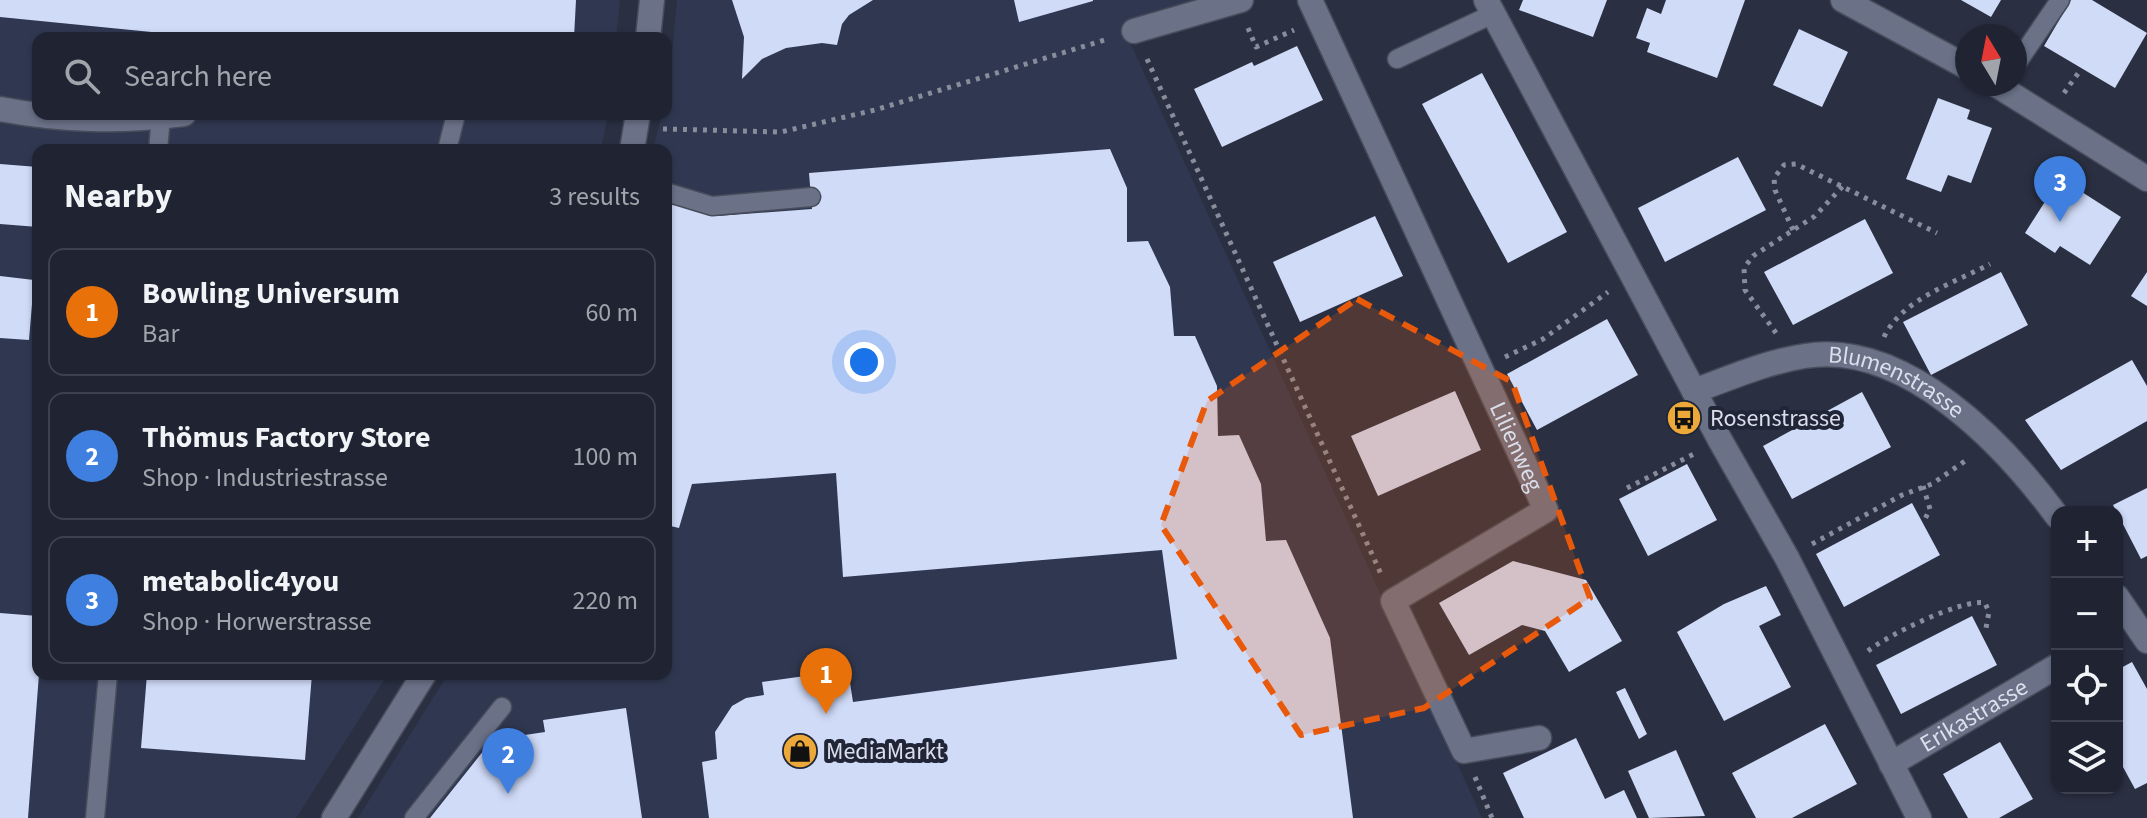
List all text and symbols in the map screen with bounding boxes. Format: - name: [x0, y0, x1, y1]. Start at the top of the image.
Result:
- north arrow: [1955, 24, 2027, 96]
- search box: [32, 32, 672, 120]
- icon: search: [60, 54, 104, 98]
- text: Search here: [124, 55, 272, 98]
- pin: 3: [2034, 156, 2086, 222]
- text: Nearby: [64, 172, 172, 221]
- text: 3 results: [549, 178, 640, 215]
- text: Bowling Universum: [142, 272, 400, 315]
- text: 1: [85, 294, 99, 331]
- text: 60 m: [585, 294, 638, 331]
- text: Bar: [142, 315, 179, 352]
- street label: Blumenstrasse: [1827, 337, 1972, 427]
- your location: [844, 342, 884, 382]
- street label: Lilienweg: [1481, 396, 1553, 497]
- bus stop icon: Rosenstrasse: [1665, 399, 1703, 437]
- place label: Rosenstrasse: [1710, 401, 1841, 436]
- text: Thömus Factory Store: [142, 416, 431, 459]
- text: 2: [85, 438, 99, 475]
- text: 100 m: [572, 438, 638, 475]
- text: Shop · Industriestrasse: [142, 459, 388, 496]
- map controls: [2051, 506, 2123, 794]
- button: +: [2051, 506, 2123, 578]
- text: metabolic4you: [142, 560, 339, 603]
- button: −: [2051, 578, 2123, 650]
- text: 3: [85, 582, 99, 619]
- text: 220 m: [572, 582, 638, 619]
- text: Shop · Horwerstrasse: [142, 603, 372, 640]
- pin: 1: [800, 648, 852, 714]
- button: locate: [2051, 650, 2123, 722]
- street label: Erikastrasse: [1913, 670, 2034, 761]
- button: layers: [2051, 722, 2123, 794]
- pin: 2: [482, 728, 534, 794]
- shop icon: MediaMarkt: [781, 732, 819, 770]
- place label: MediaMarkt: [826, 734, 944, 769]

